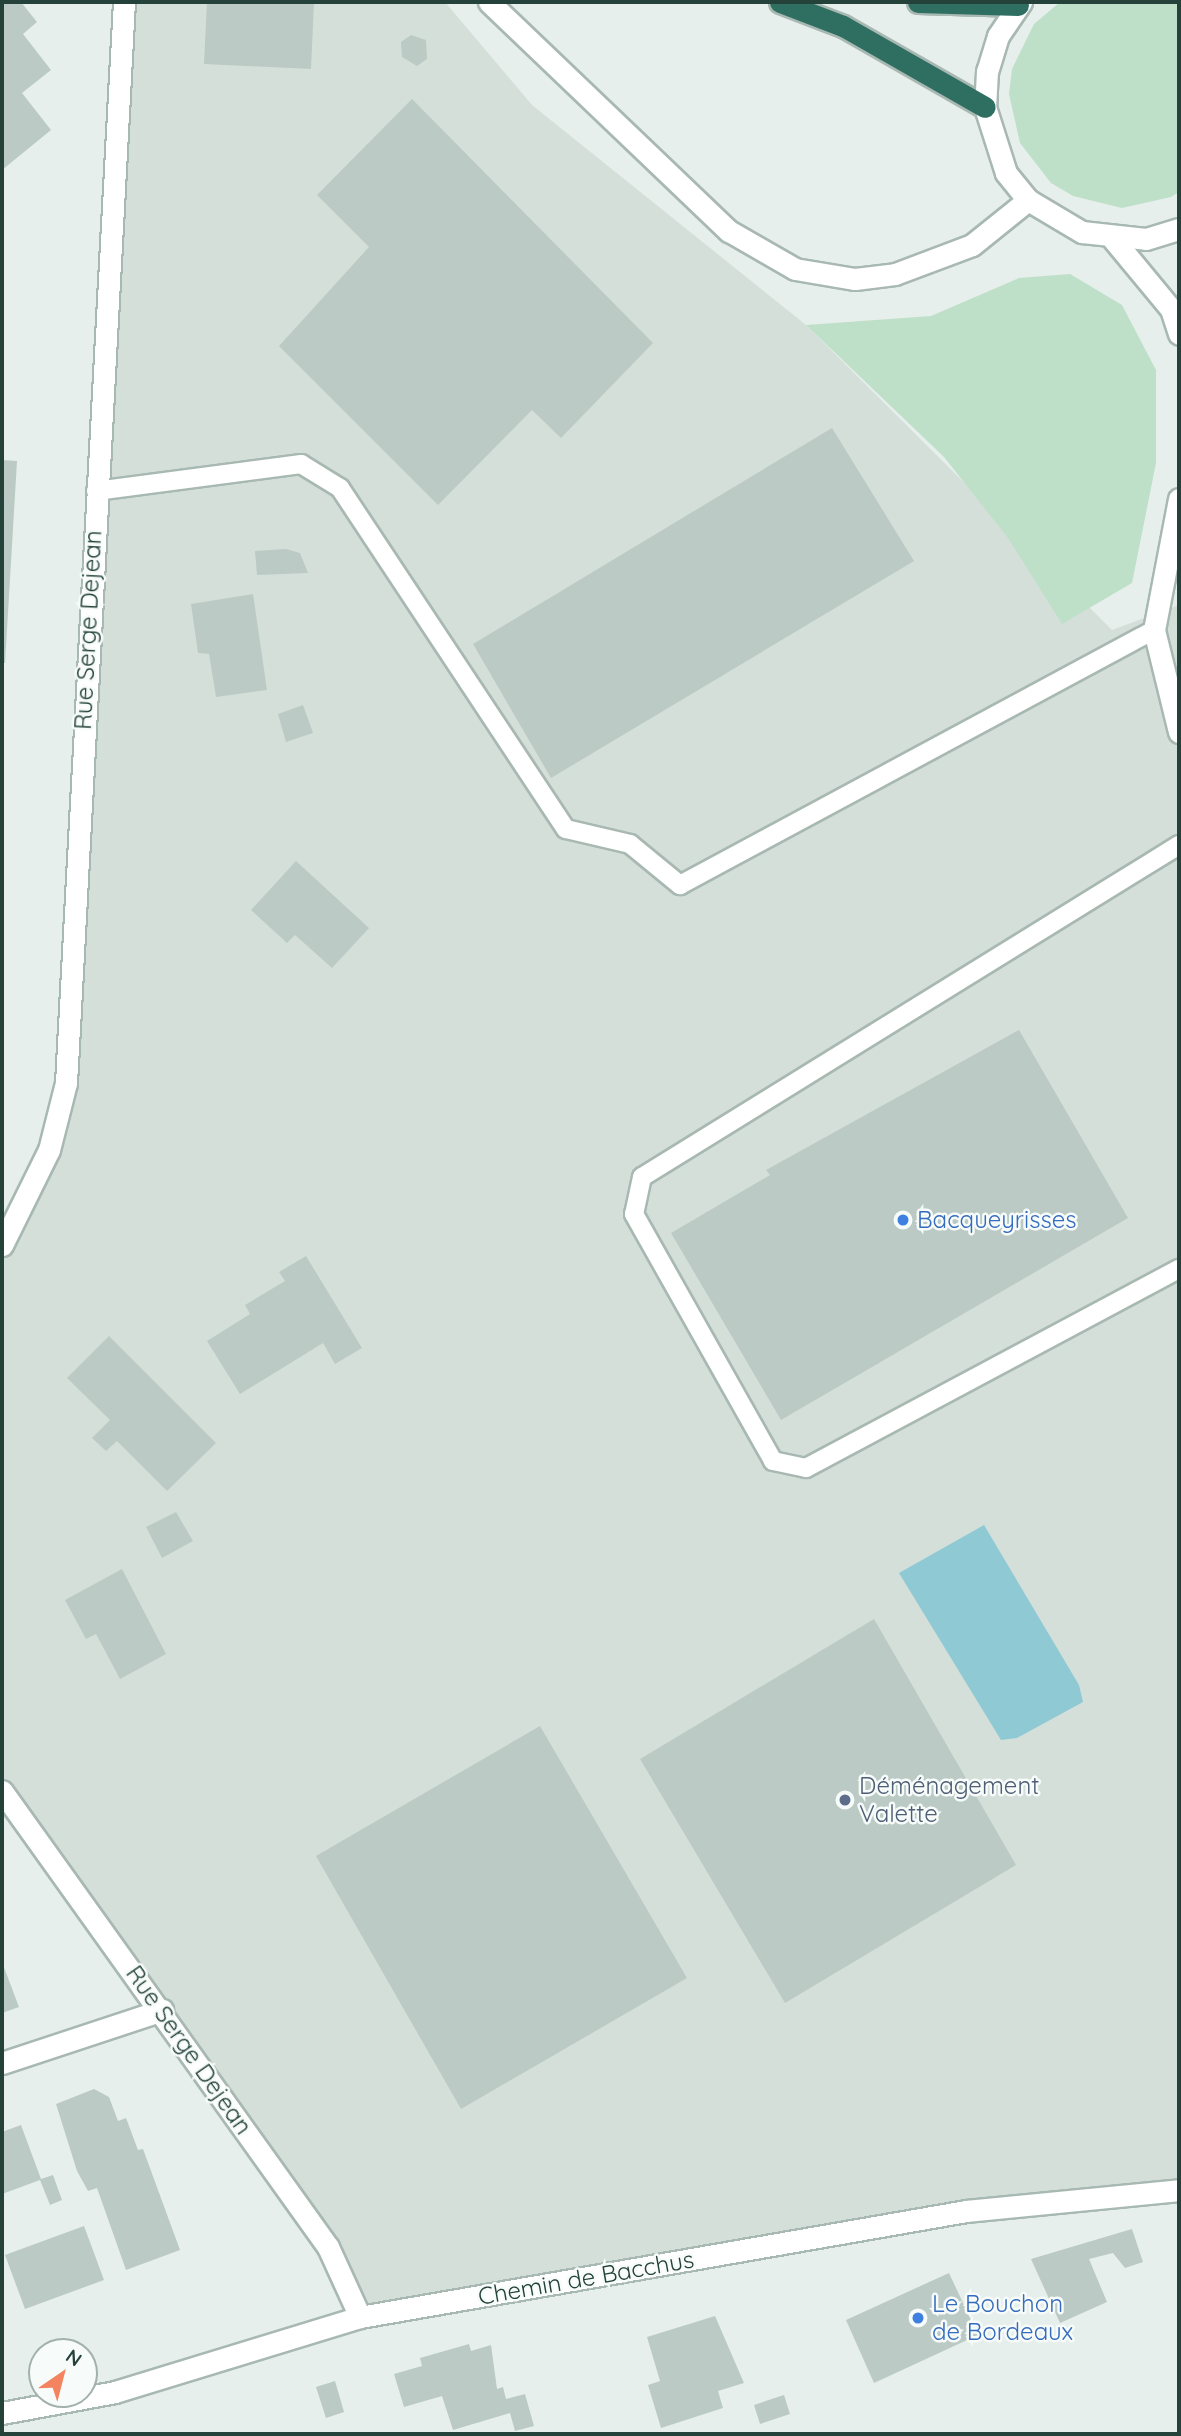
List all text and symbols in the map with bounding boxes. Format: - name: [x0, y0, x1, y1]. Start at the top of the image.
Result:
- street label: Rue Serge Dejean: [68, 530, 108, 730]
- place label: Bacqueyrisses: [917, 1206, 1077, 1234]
- marker: Bacqueyrisses: [895, 1212, 911, 1228]
- place label: Déménagement Valette: [859, 1772, 1039, 1828]
- marker: Déménagement Valette: [837, 1792, 853, 1808]
- street label: Rue Serge Dejean: [120, 1960, 258, 2140]
- street label: Chemin de Bacchus: [476, 2245, 696, 2311]
- place label: Le Bouchon de Bordeaux: [932, 2290, 1073, 2346]
- marker: Le Bouchon de Bordeaux: [910, 2310, 926, 2326]
- north arrow: [28, 2338, 98, 2408]
- text: N: [61, 2344, 87, 2371]

